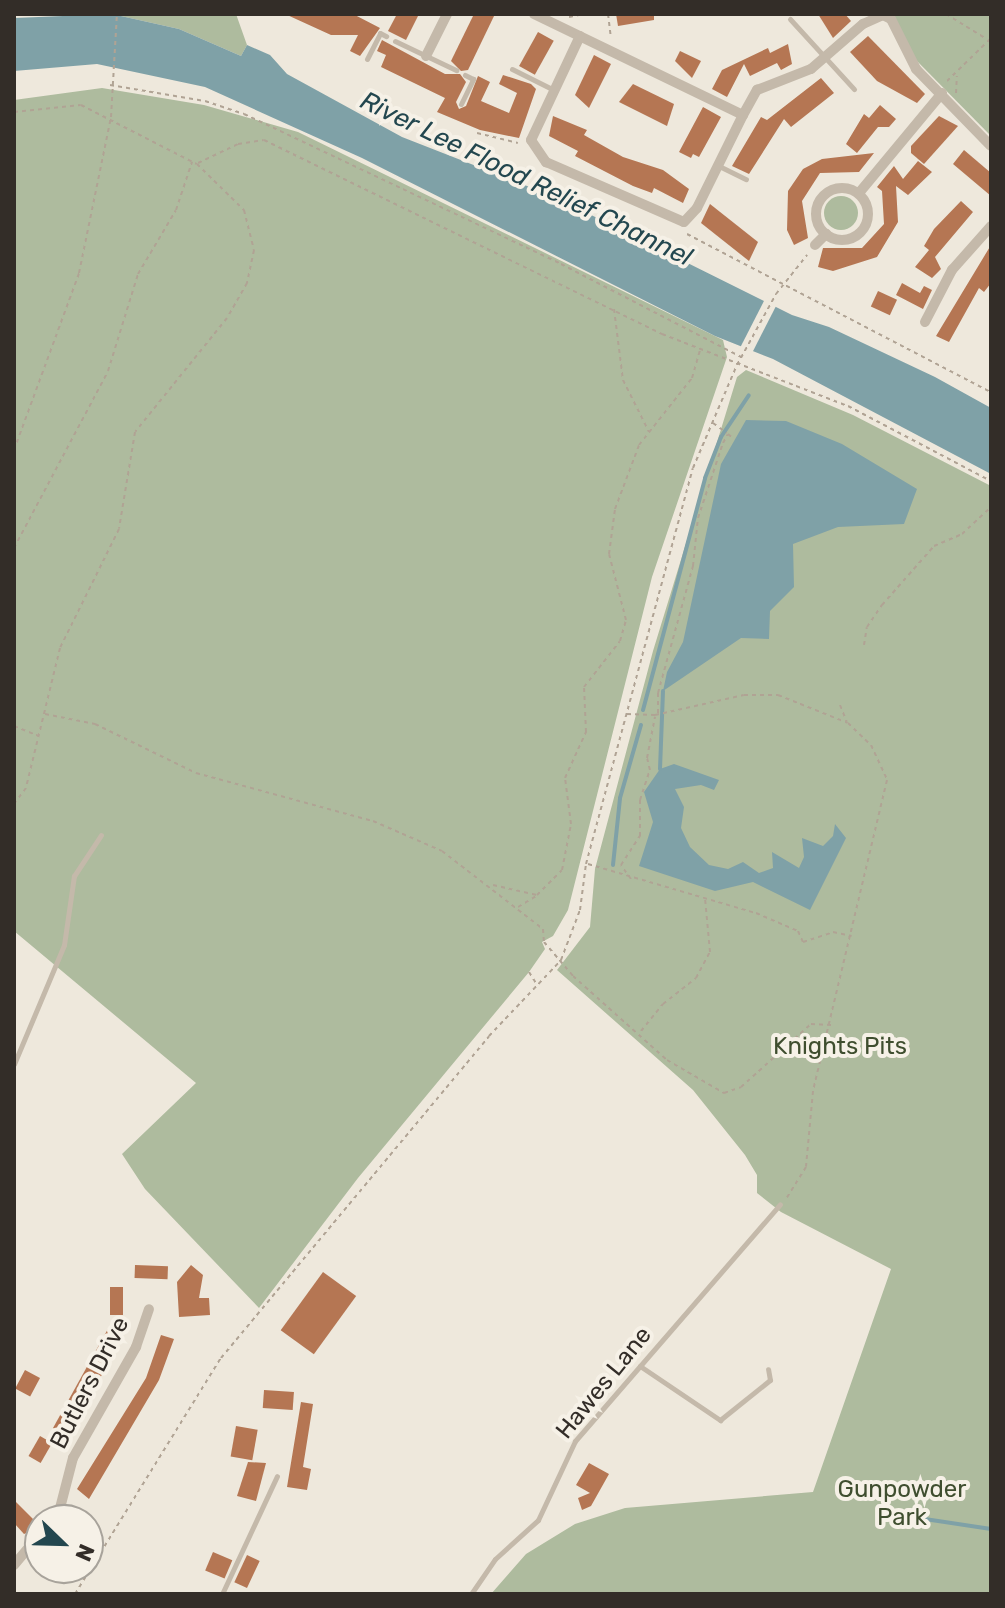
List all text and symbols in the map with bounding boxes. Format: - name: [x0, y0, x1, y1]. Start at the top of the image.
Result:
- water label: River Lee Flood Relief Channel: [354, 85, 698, 273]
- park label: Knights Pits: [773, 1033, 907, 1061]
- street label: Butlers Drive: [44, 1312, 136, 1454]
- street label: Hawes Lane: [550, 1321, 658, 1445]
- park label: Gunpowder Park: [838, 1476, 966, 1532]
- north arrow: [24, 1504, 104, 1584]
- text: N: [69, 1540, 100, 1565]

